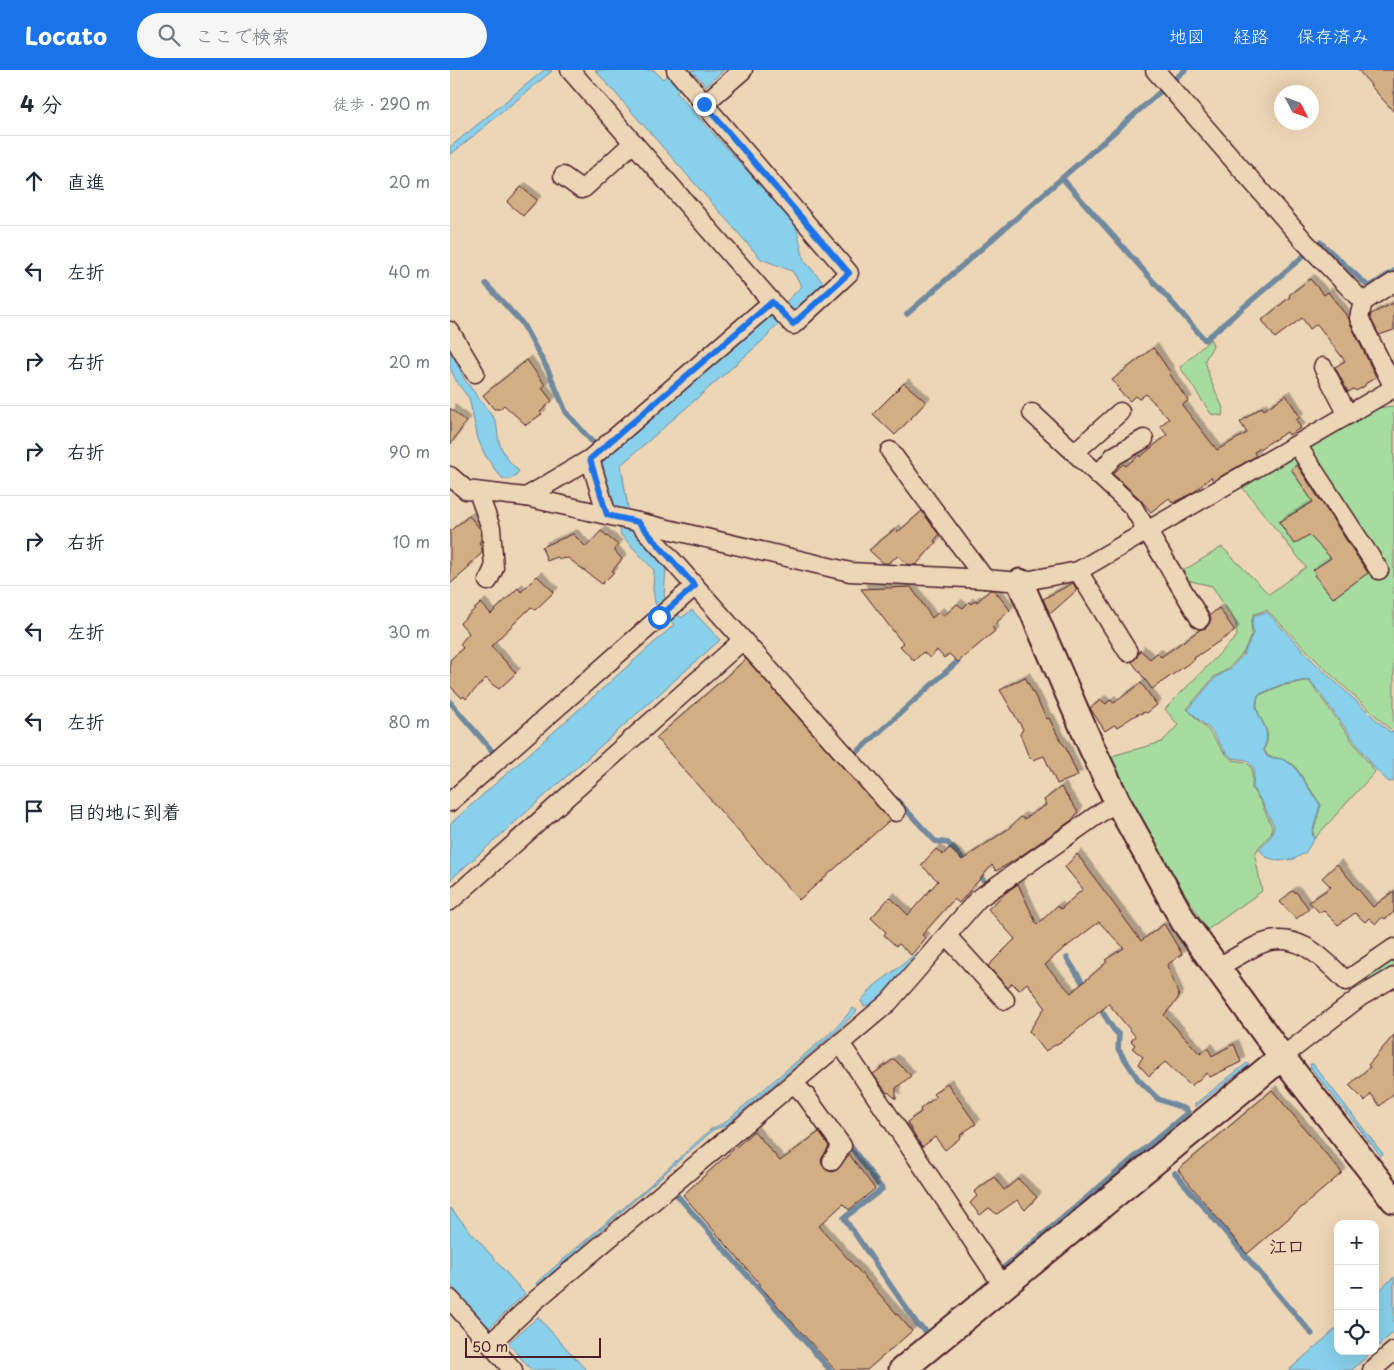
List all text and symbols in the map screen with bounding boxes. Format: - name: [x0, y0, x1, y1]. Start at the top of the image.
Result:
- search box: [137, 13, 487, 58]
- text: Locato: [25, 17, 107, 53]
- icon: search: [155, 21, 183, 49]
- text: ここで検索: [195, 21, 290, 49]
- text: 地図: [1169, 22, 1205, 49]
- text: 経路: [1233, 22, 1269, 49]
- text: 保存済み: [1297, 22, 1369, 49]
- north arrow: [1274, 85, 1319, 130]
- text: 4 分: [20, 87, 62, 119]
- text: 徒歩 · 290 m: [333, 91, 430, 115]
- route end: [693, 93, 716, 116]
- icon: ahead: [20, 167, 48, 195]
- text: 直進: [67, 167, 105, 195]
- text: 20 m: [389, 169, 430, 193]
- icon: left: [20, 257, 48, 285]
- text: 左折: [67, 257, 105, 285]
- text: 40 m: [388, 259, 430, 283]
- icon: right: [20, 347, 48, 375]
- text: 右折: [67, 347, 105, 375]
- text: 20 m: [389, 349, 430, 373]
- icon: right: [20, 437, 48, 465]
- text: 右折: [67, 437, 105, 465]
- text: 90 m: [389, 439, 430, 463]
- icon: right: [20, 527, 48, 555]
- text: 右折: [67, 527, 105, 555]
- text: 10 m: [393, 529, 430, 553]
- route start: [648, 606, 671, 629]
- icon: left: [20, 617, 48, 645]
- text: 左折: [67, 617, 105, 645]
- text: 30 m: [388, 619, 430, 643]
- icon: left: [20, 707, 48, 735]
- text: 左折: [67, 707, 105, 735]
- text: 80 m: [388, 709, 430, 733]
- icon: arrive: [20, 797, 48, 825]
- text: 目的地に到着: [67, 797, 181, 825]
- map controls: [1334, 1220, 1379, 1355]
- button: +: [1334, 1220, 1379, 1265]
- district label: 江口: [1269, 1232, 1305, 1259]
- button: −: [1334, 1265, 1379, 1310]
- button: locate: [1334, 1310, 1379, 1355]
- scale bar: [465, 1335, 601, 1358]
- text: 50 m: [472, 1336, 508, 1357]

